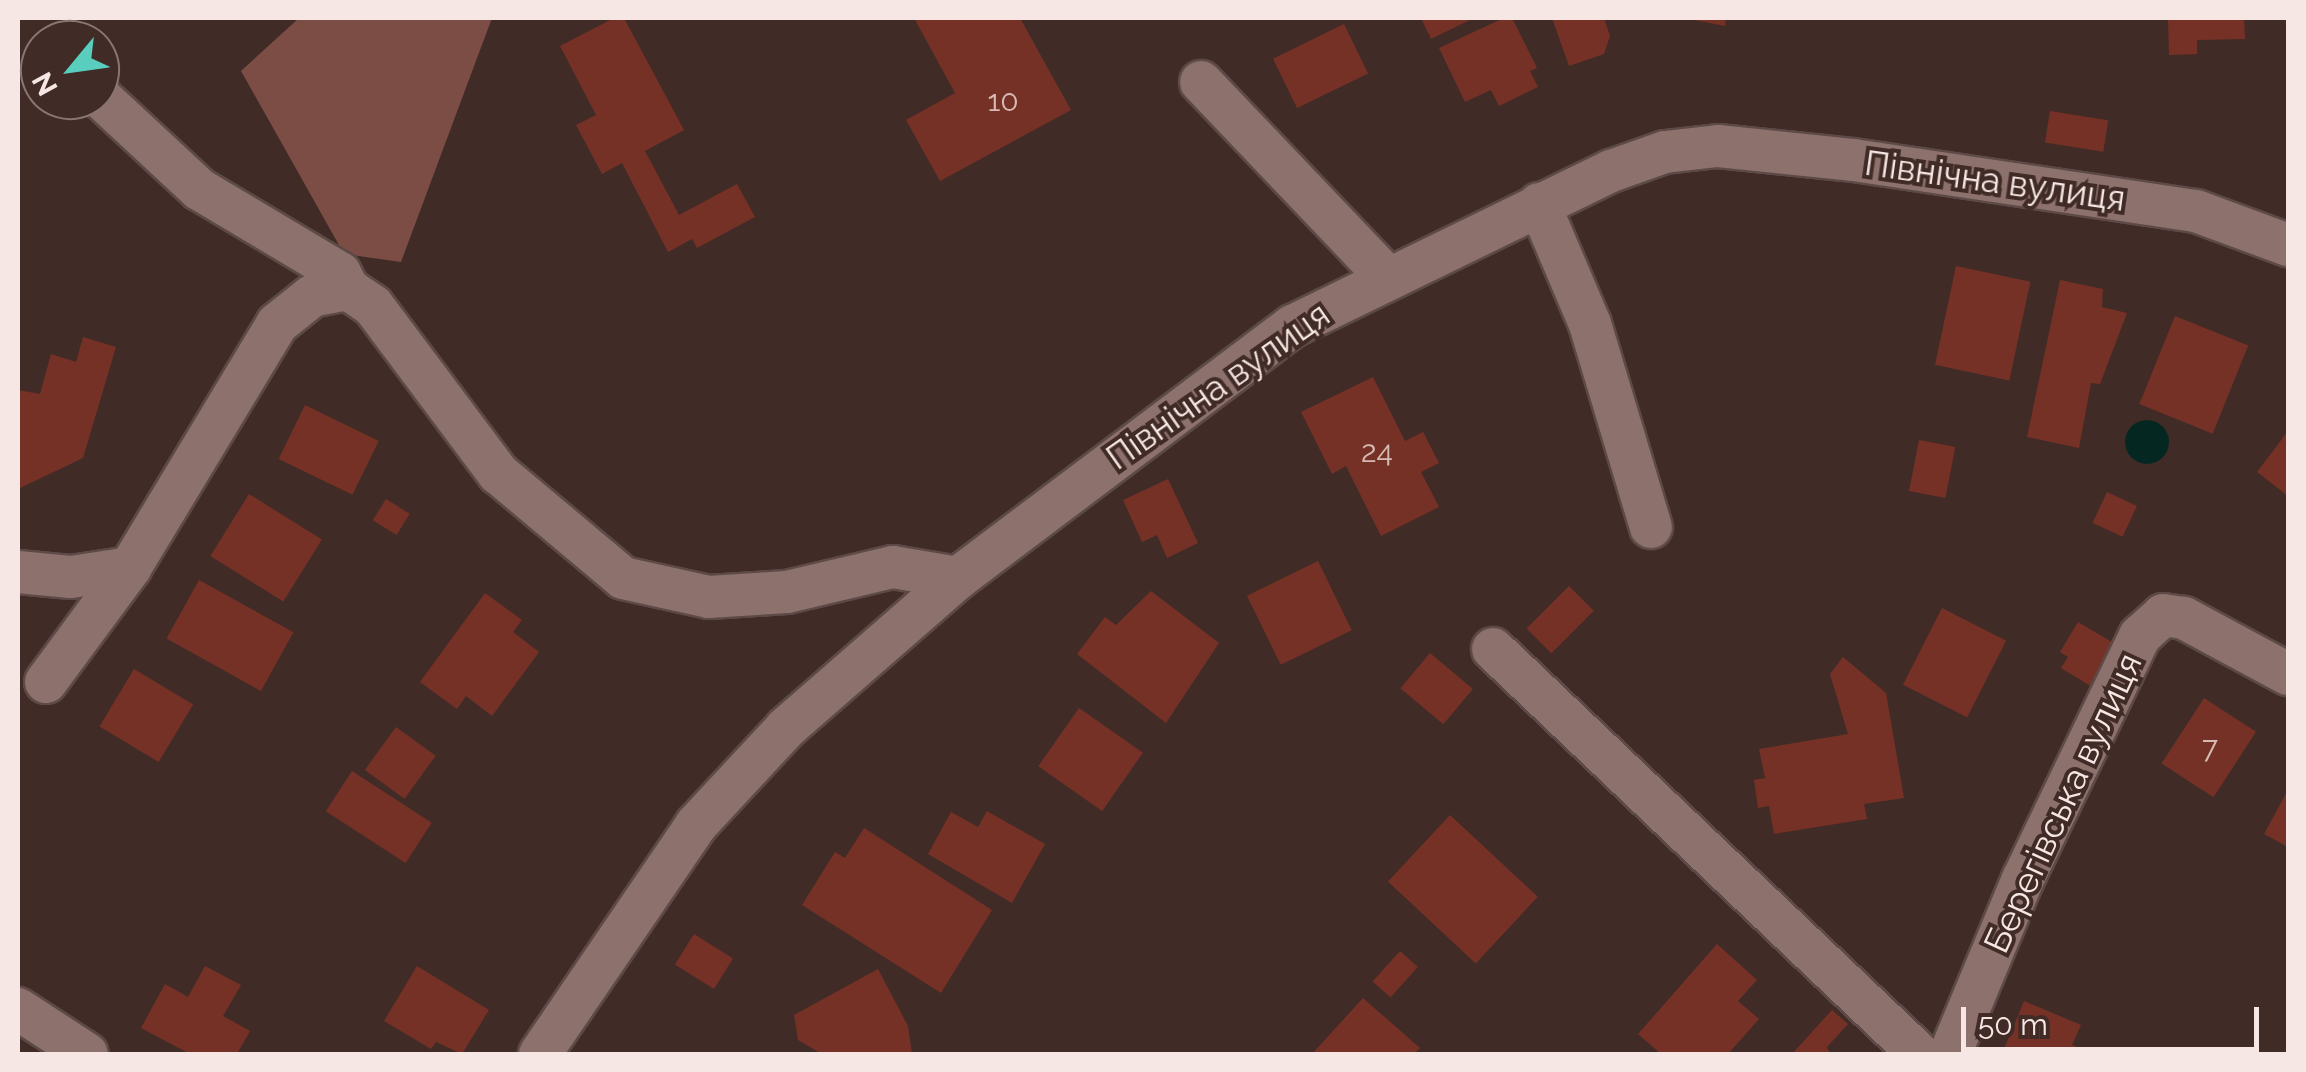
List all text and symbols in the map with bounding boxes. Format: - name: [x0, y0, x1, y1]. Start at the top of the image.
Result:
- north arrow: [20, 20, 120, 120]
- text: N: [25, 66, 65, 101]
- house number: 10: [987, 83, 1019, 119]
- street label: Північна вулиця: [1862, 142, 2128, 220]
- street label: Північна вулиця: [1098, 293, 1338, 479]
- house number: 24: [1361, 434, 1393, 470]
- street label: Берегівська вулиця: [1975, 647, 2151, 959]
- house number: 7: [2202, 730, 2218, 766]
- scale bar: [1966, 987, 2264, 1049]
- text: 50 m: [1978, 1007, 2048, 1042]

